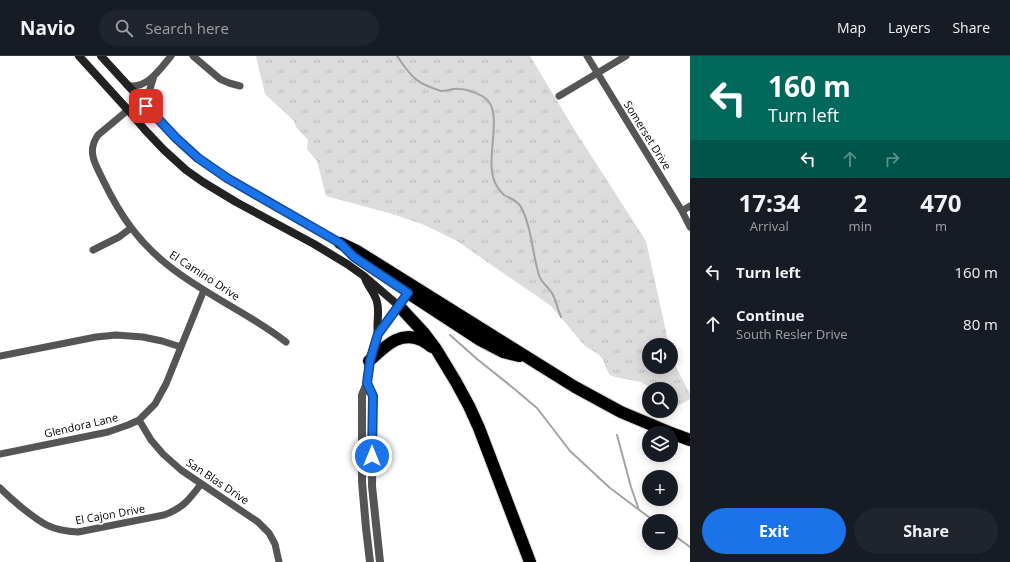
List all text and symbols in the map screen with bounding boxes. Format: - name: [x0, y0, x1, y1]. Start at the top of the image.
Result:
- search box: [99, 10, 379, 46]
- text: Navio: [20, 15, 75, 41]
- icon: search: [113, 17, 135, 39]
- text: Search here: [145, 18, 229, 38]
- text: Map: [837, 18, 866, 37]
- text: Layers: [888, 18, 930, 37]
- text: Share: [952, 18, 990, 37]
- text: 160 m: [768, 67, 851, 105]
- icon: left: [702, 72, 754, 124]
- pin: [129, 89, 163, 123]
- icon: arrive: [135, 95, 157, 117]
- street label: Somerset Drive: [621, 98, 675, 172]
- text: Turn left: [768, 103, 839, 127]
- icon: left: [797, 148, 819, 170]
- icon: ahead: [839, 148, 861, 170]
- icon: right: [881, 148, 903, 170]
- text: 17:34: [738, 186, 800, 219]
- text: 2: [853, 186, 867, 219]
- text: 470: [920, 186, 962, 219]
- text: Arrival: [750, 217, 789, 235]
- text: min: [849, 217, 872, 235]
- text: m: [935, 217, 947, 235]
- street label: El Camino Drive: [167, 247, 243, 303]
- icon: left: [702, 261, 724, 283]
- text: Turn left: [736, 262, 801, 282]
- text: 160 m: [954, 262, 998, 282]
- text: Continue: [736, 305, 804, 325]
- icon: ahead: [702, 313, 724, 335]
- text: 80 m: [963, 314, 998, 334]
- text: South Resler Drive: [736, 325, 848, 343]
- map controls: [642, 338, 678, 550]
- button: sound: [642, 338, 678, 374]
- button: search: [642, 382, 678, 418]
- street label: Glendora Lane: [43, 409, 119, 441]
- button: layers: [642, 426, 678, 462]
- position arrow: [351, 435, 393, 477]
- street label: San Blas Drive: [184, 454, 252, 508]
- button: +: [642, 470, 678, 506]
- street label: El Cajon Drive: [74, 500, 146, 528]
- button: Exit: [702, 508, 846, 554]
- button: Share: [854, 508, 998, 554]
- button: −: [642, 514, 678, 550]

